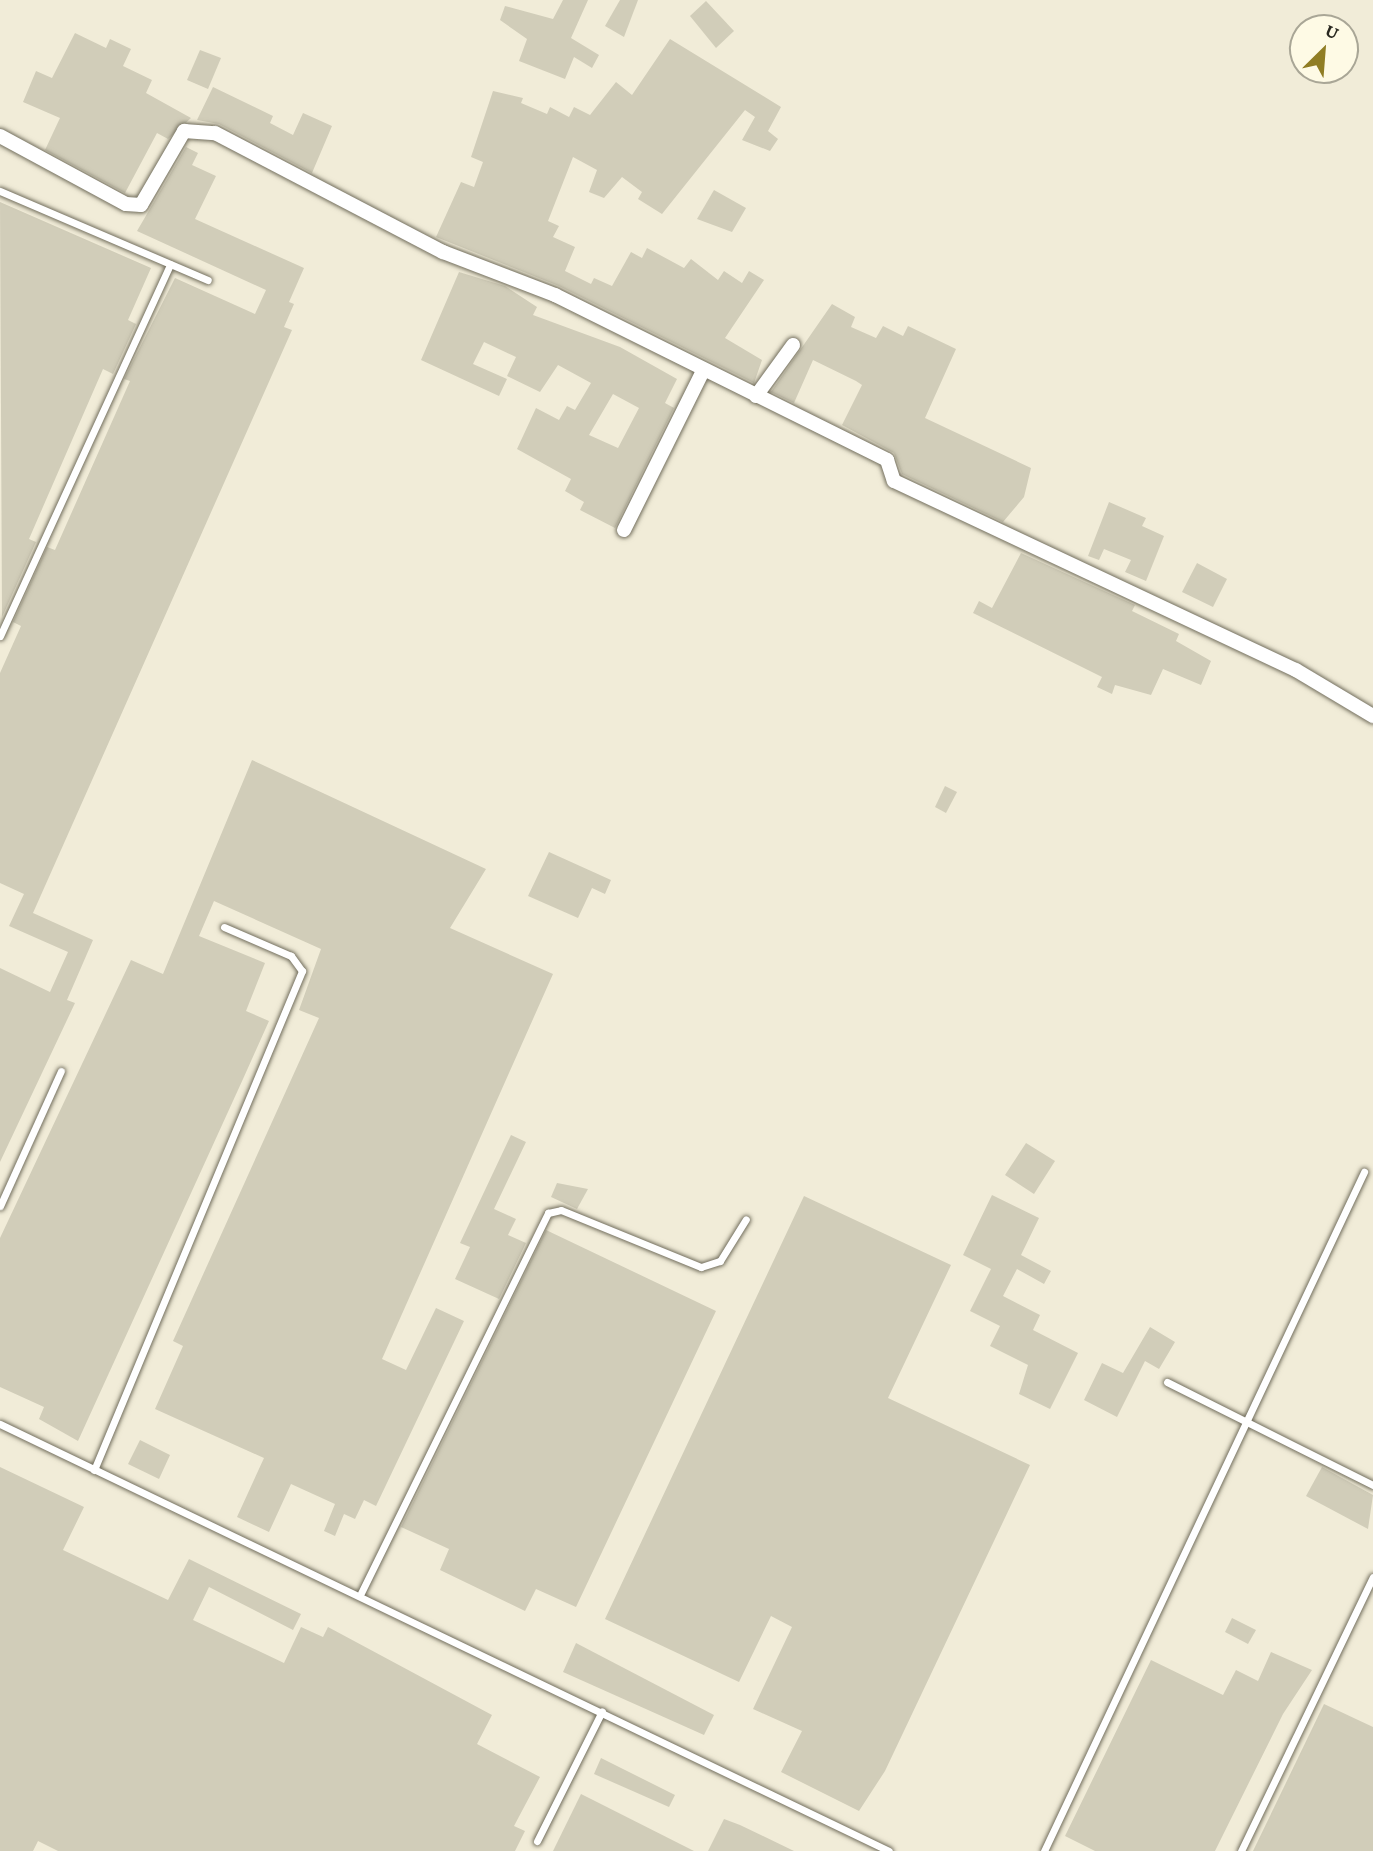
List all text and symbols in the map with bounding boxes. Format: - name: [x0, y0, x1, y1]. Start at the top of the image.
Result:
- north arrow: [1289, 14, 1359, 84]
- text: U: [1322, 19, 1343, 44]

